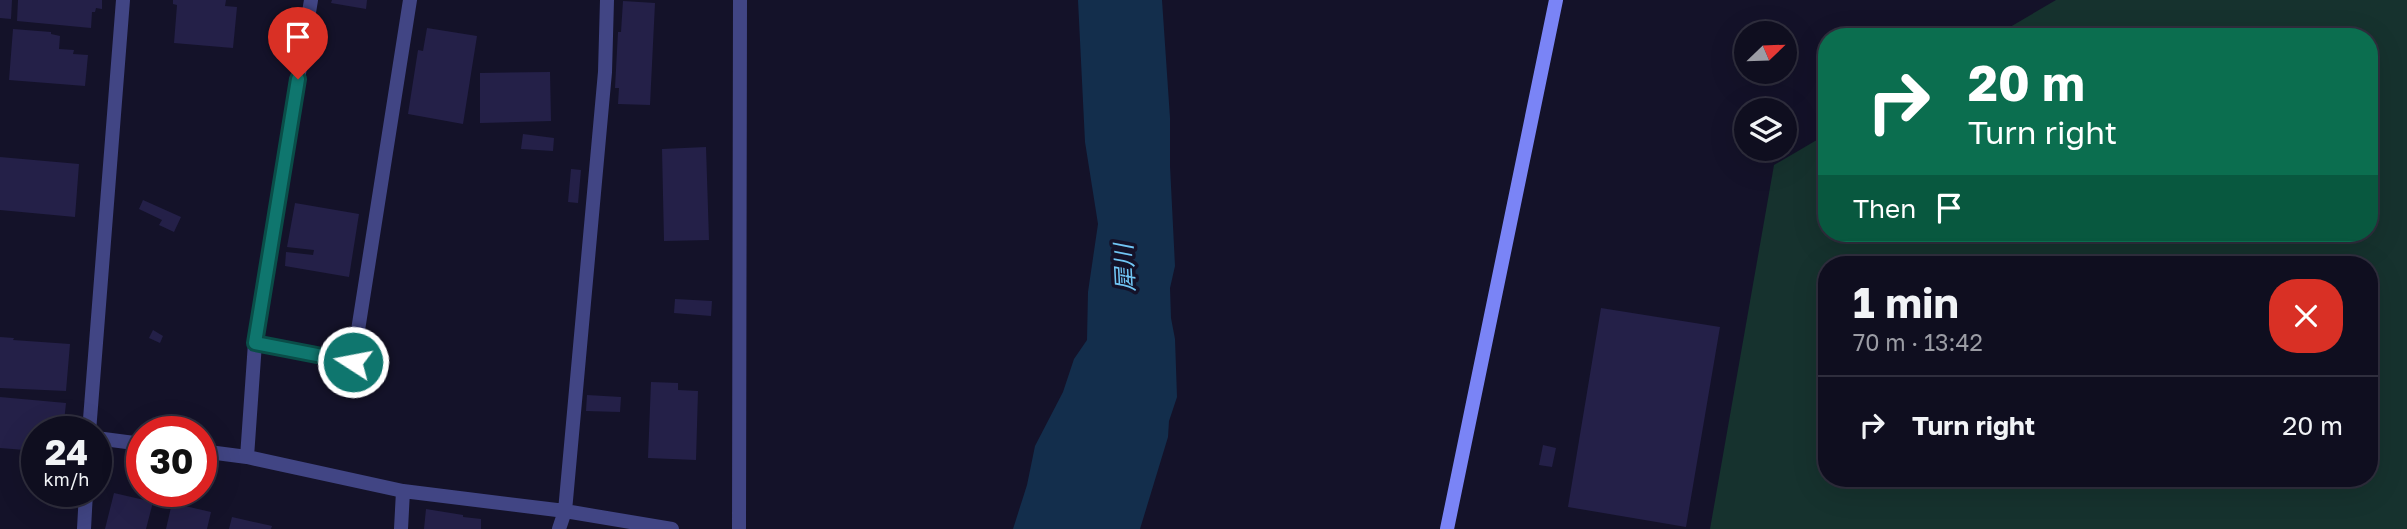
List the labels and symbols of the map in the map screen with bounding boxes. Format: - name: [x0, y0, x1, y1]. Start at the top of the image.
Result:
- pin: [268, 7, 328, 79]
- north arrow: [1734, 21, 1797, 84]
- water label: 犀川: [1108, 240, 1139, 293]
- position arrow: [316, 325, 390, 399]
- speed limit sign: 30: [126, 416, 217, 507]

